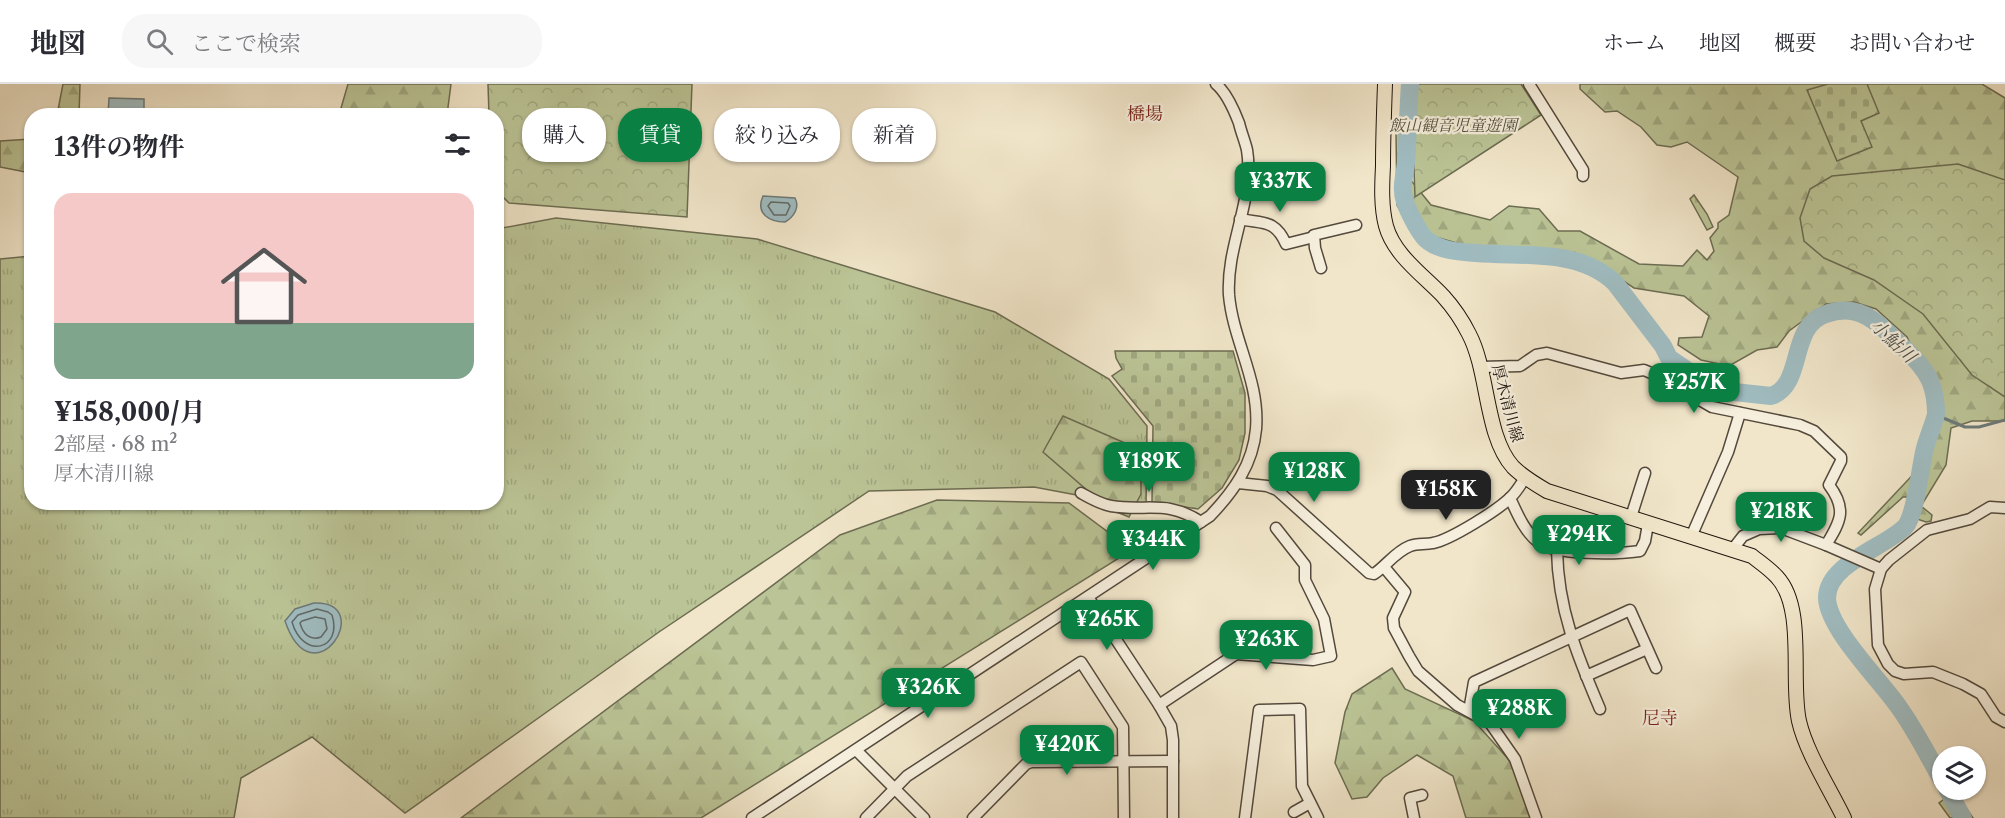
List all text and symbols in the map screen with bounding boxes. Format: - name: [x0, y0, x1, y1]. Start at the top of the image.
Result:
- search box: [122, 14, 542, 68]
- icon: search: [143, 25, 176, 58]
- text: 地図: [30, 26, 86, 60]
- text: ここで検索: [191, 30, 301, 57]
- text: ホーム: [1603, 30, 1666, 55]
- text: 地図: [1699, 30, 1741, 55]
- text: 概要: [1774, 30, 1816, 55]
- text: お問い合わせ: [1849, 30, 1975, 55]
- district label: 橋場: [1127, 103, 1163, 125]
- chip: 購入: [522, 108, 606, 162]
- chip: 賃貸: [618, 108, 702, 162]
- chip: 絞り込み: [714, 108, 840, 162]
- chip: 新着: [852, 108, 936, 162]
- park label: 飯山観音児童遊園: [1389, 115, 1520, 135]
- icon: filters: [441, 128, 474, 161]
- text: 13件の物件: [54, 131, 184, 163]
- pin: ¥337K: [1238, 162, 1322, 213]
- text: ¥337K: [1249, 169, 1311, 193]
- icon: home: [210, 232, 318, 340]
- water label: 小鮎川: [1866, 315, 1922, 369]
- street label: 厚木清川線: [1488, 362, 1528, 444]
- pin: ¥257K: [1652, 363, 1736, 414]
- text: ¥257K: [1663, 370, 1725, 394]
- text: ¥158,000/月: [54, 396, 206, 428]
- text: 2部屋 · 68 m²: [54, 432, 177, 456]
- pin: ¥189K: [1107, 442, 1191, 493]
- text: ¥189K: [1118, 449, 1180, 473]
- pin: ¥128K: [1272, 452, 1356, 503]
- text: ¥128K: [1283, 459, 1345, 483]
- text: 厚木清川線: [54, 461, 154, 485]
- pin: ¥158K: [1404, 470, 1488, 521]
- text: ¥158K: [1415, 477, 1477, 501]
- pin: ¥218K: [1739, 492, 1823, 543]
- text: ¥218K: [1750, 499, 1812, 523]
- pin: ¥294K: [1537, 515, 1621, 566]
- pin: ¥344K: [1111, 520, 1195, 571]
- text: ¥294K: [1546, 522, 1612, 546]
- text: ¥344K: [1121, 527, 1185, 551]
- pin: ¥265K: [1065, 600, 1149, 651]
- text: ¥265K: [1075, 607, 1139, 631]
- pin: ¥263K: [1224, 620, 1308, 671]
- text: ¥263K: [1234, 627, 1298, 651]
- pin: ¥326K: [886, 668, 970, 719]
- text: ¥326K: [896, 675, 960, 699]
- pin: ¥288K: [1477, 689, 1561, 740]
- text: ¥288K: [1486, 696, 1552, 720]
- district label: 尼寺: [1642, 707, 1678, 729]
- pin: ¥420K: [1025, 725, 1109, 776]
- text: ¥420K: [1034, 732, 1100, 756]
- map controls: [1932, 746, 1986, 800]
- button: layers: [1932, 746, 1986, 800]

